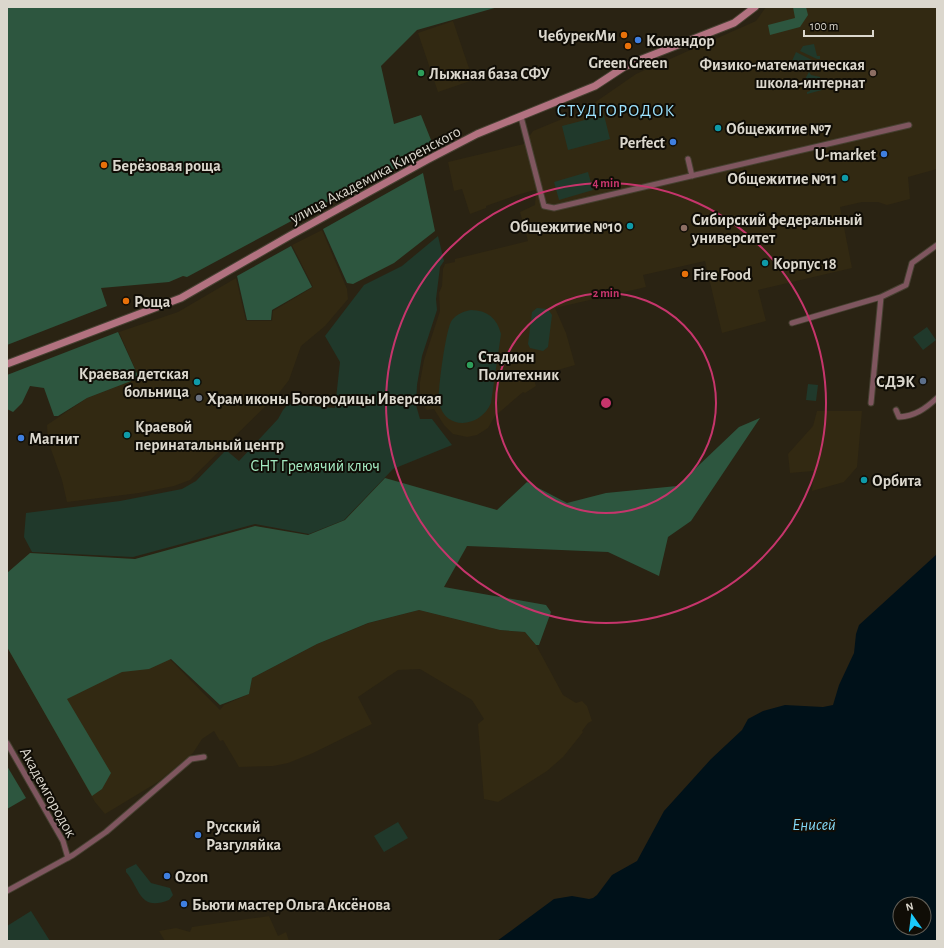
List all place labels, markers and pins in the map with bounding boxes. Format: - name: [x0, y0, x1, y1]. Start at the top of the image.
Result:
- place label: ЧебурекМи: [538, 28, 616, 45]
- marker: ЧебурекМи: [619, 30, 629, 40]
- place label: Командор: [646, 33, 715, 49]
- marker: Командор: [633, 35, 643, 45]
- marker: Green Green: [623, 41, 633, 51]
- place label: Green Green: [588, 55, 668, 71]
- place label: Физико-математическая школа-интернат: [699, 57, 866, 91]
- place label: Лыжная база СФУ: [429, 66, 550, 82]
- marker: Лыжная база СФУ: [416, 68, 426, 78]
- marker: Физико-математическая школа-интернат: [868, 68, 878, 78]
- place label: Общежитие №7: [726, 121, 831, 137]
- marker: Общежитие №7: [713, 123, 723, 133]
- place label: Perfect: [619, 135, 666, 151]
- marker: Perfect: [668, 137, 678, 147]
- place label: U-market: [815, 147, 877, 163]
- marker: U-market: [879, 149, 889, 159]
- place label: Берёзовая роща: [112, 158, 221, 174]
- marker: Берёзовая роща: [99, 160, 109, 170]
- place label: Общежитие №11: [727, 171, 837, 187]
- marker: Общежитие №11: [840, 173, 850, 183]
- place label: Сибирский федеральный университет: [691, 212, 862, 247]
- place label: Общежитие №10: [510, 219, 622, 235]
- marker: Общежитие №10: [625, 221, 635, 231]
- marker: Сибирский федеральный университет: [679, 223, 689, 233]
- place label: Корпус 18: [773, 256, 837, 273]
- marker: Корпус 18: [760, 258, 770, 268]
- place label: Fire Food: [693, 267, 752, 283]
- marker: Fire Food: [680, 269, 690, 279]
- place label: Роща: [134, 294, 171, 310]
- marker: Роща: [121, 296, 131, 306]
- place label: Стадион Политехник: [478, 349, 559, 383]
- marker: Стадион Политехник: [465, 360, 475, 370]
- place label: Краевая детская больница: [79, 366, 189, 400]
- place label: СДЭК: [876, 374, 915, 390]
- marker: СДЭК: [918, 376, 928, 386]
- marker: Краевая детская больница: [192, 377, 202, 387]
- place label: Храм иконы Богородицы Иверская: [207, 391, 442, 407]
- marker: Храм иконы Богородицы Иверская: [194, 393, 204, 403]
- centre of rings: [599, 396, 613, 410]
- place label: Краевой перинатальный центр: [135, 419, 284, 453]
- marker: Краевой перинатальный центр: [122, 430, 132, 440]
- place label: Магнит: [29, 431, 80, 447]
- marker: Магнит: [16, 433, 26, 443]
- place label: Орбита: [872, 473, 922, 489]
- marker: Орбита: [859, 475, 869, 485]
- place label: Русский Разгуляйка: [206, 819, 282, 854]
- marker: Русский Разгуляйка: [193, 830, 203, 840]
- place label: Ozon: [175, 869, 208, 885]
- marker: Ozon: [162, 871, 172, 881]
- place label: Бьюти мастер Oльга Аксёнова: [192, 897, 391, 913]
- marker: Бьюти мастер Oльга Аксёнова: [179, 899, 189, 909]

